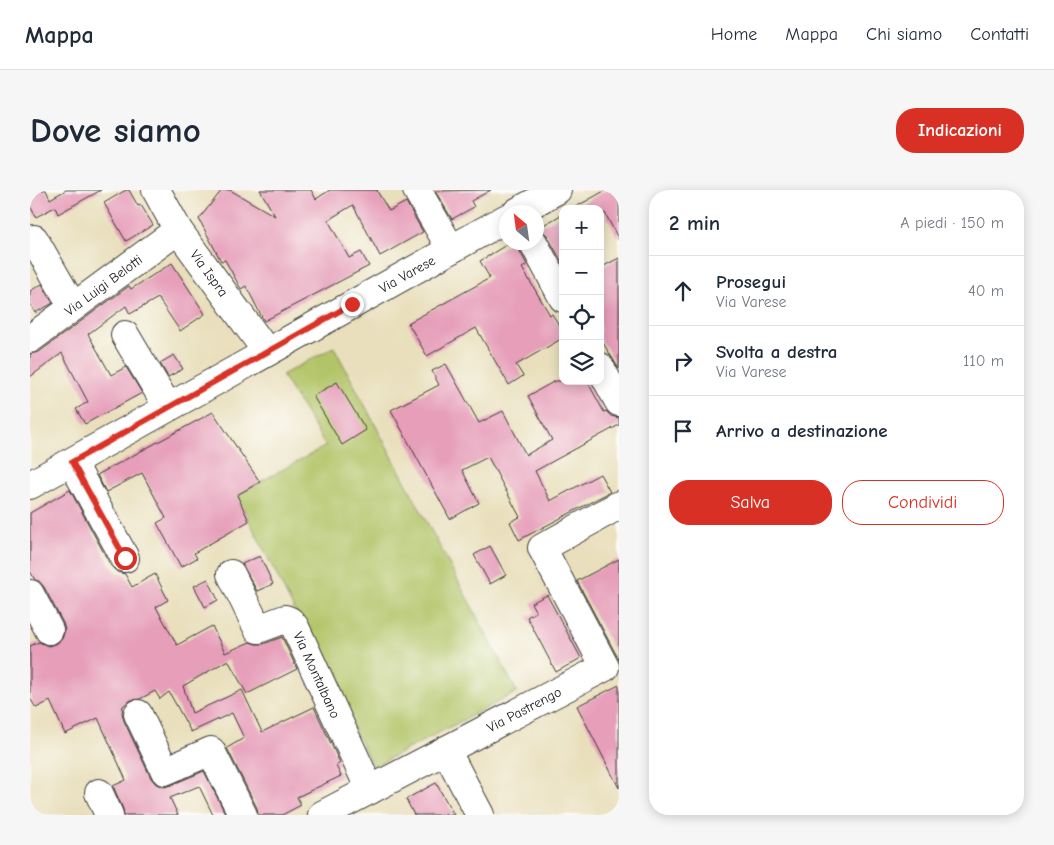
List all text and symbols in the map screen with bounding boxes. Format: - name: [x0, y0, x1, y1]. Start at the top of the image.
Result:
- text: Mappa: [25, 21, 94, 49]
- text: Home: [711, 24, 757, 45]
- text: Mappa: [785, 24, 838, 45]
- text: Chi siamo: [866, 24, 942, 45]
- text: Contatti: [970, 24, 1029, 45]
- button: Indicazioni: [896, 108, 1024, 153]
- text: Dove siamo: [30, 110, 201, 151]
- north arrow: [499, 205, 544, 250]
- map controls: [559, 205, 604, 385]
- button: +: [559, 205, 604, 250]
- text: 2 min: [669, 211, 720, 235]
- text: A piedi · 150 m: [900, 214, 1004, 232]
- street label: Via Ispra: [186, 247, 232, 300]
- button: −: [559, 250, 604, 295]
- street label: Via Luigi Belotti: [61, 251, 146, 320]
- street label: Via Varese: [376, 252, 438, 297]
- text: Prosegui: [716, 271, 786, 293]
- icon: ahead: [669, 277, 697, 305]
- text: 40 m: [968, 282, 1004, 300]
- route end: [341, 293, 364, 316]
- text: Via Varese: [716, 293, 786, 311]
- button: locate: [559, 295, 604, 340]
- button: layers: [559, 340, 604, 385]
- text: Svolta a destra: [716, 341, 837, 363]
- icon: right: [669, 347, 697, 375]
- text: 110 m: [963, 352, 1004, 370]
- text: Via Varese: [716, 363, 786, 381]
- icon: arrive: [669, 417, 697, 445]
- text: Arrivo a destinazione: [716, 420, 888, 442]
- button: Salva: [669, 480, 832, 525]
- button: Condividi: [842, 480, 1004, 525]
- route start: [114, 547, 137, 570]
- street label: Via Montalbano: [289, 629, 344, 721]
- street label: Via Pastrengo: [484, 683, 564, 736]

